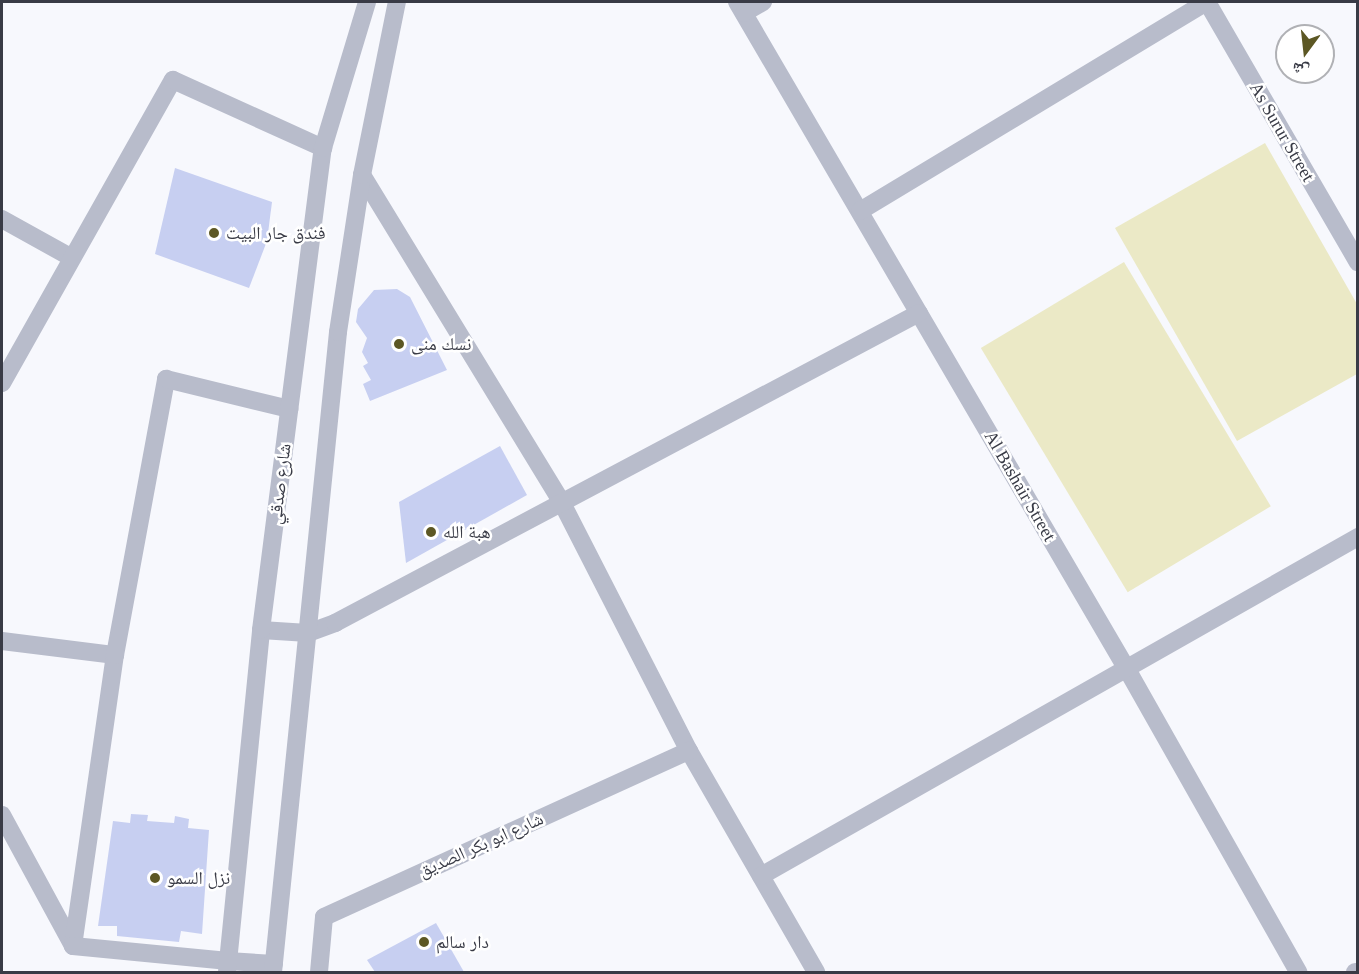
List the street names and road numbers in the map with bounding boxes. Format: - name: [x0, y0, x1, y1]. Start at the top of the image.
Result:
- street label: As Surur Street: [1245, 79, 1319, 185]
- street label: Al Bashair Street: [980, 427, 1060, 545]
- street label: شارع صدقي: [264, 442, 296, 526]
- street label: شارع ابو بكر الصديق: [415, 808, 547, 882]

